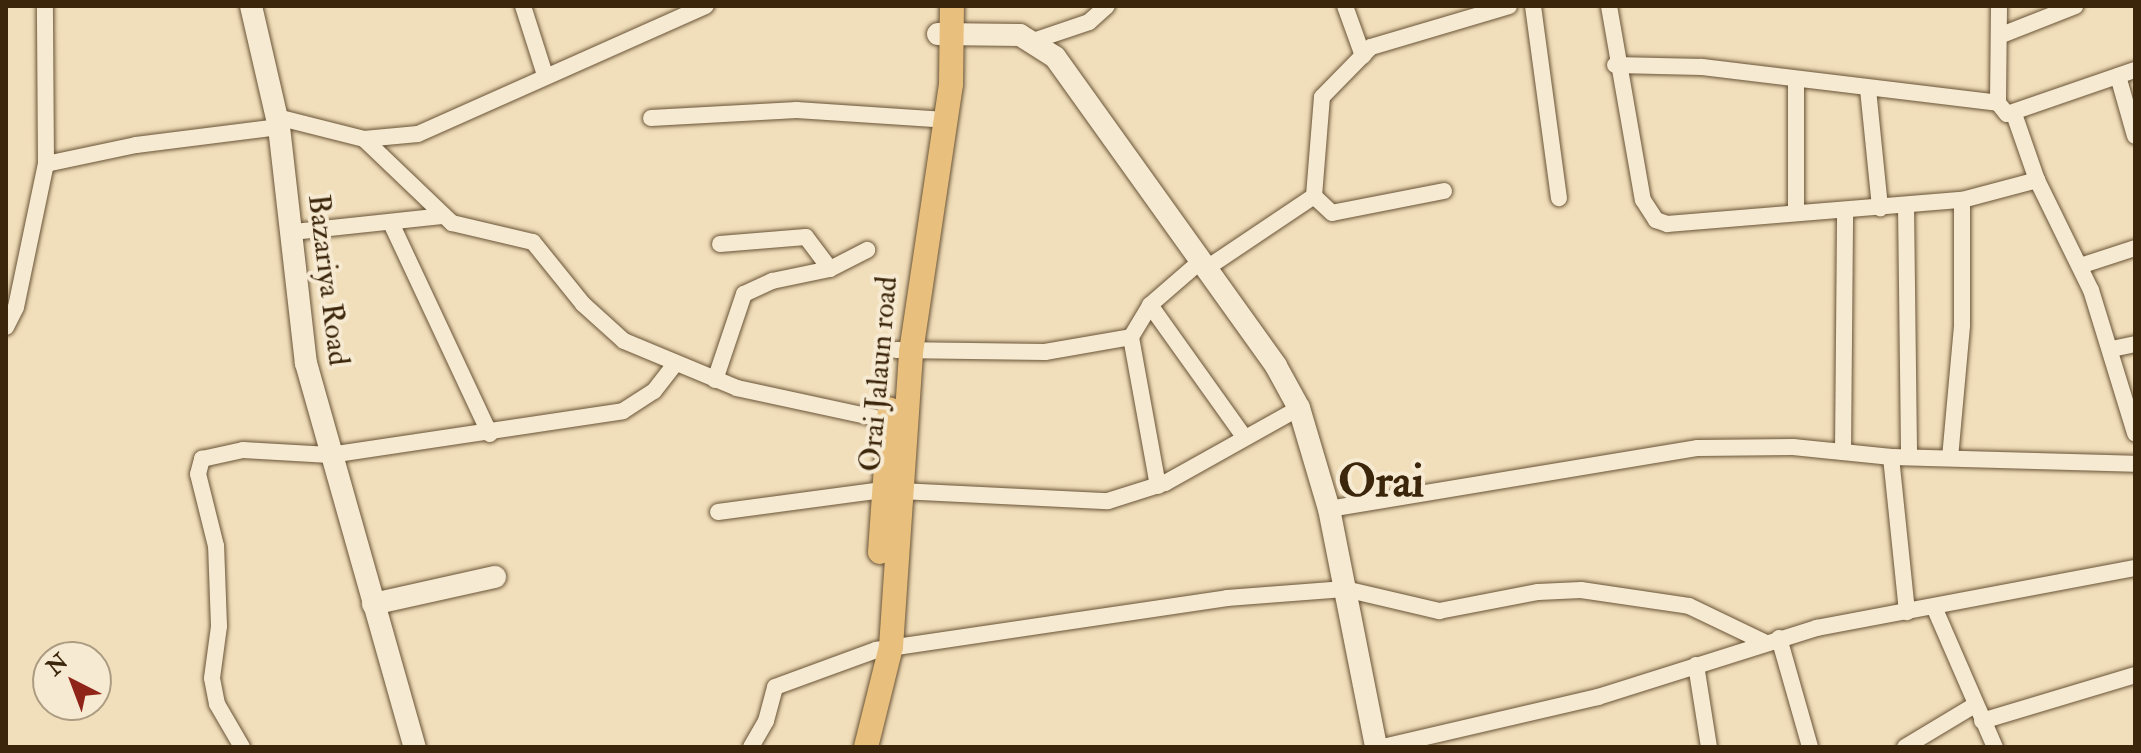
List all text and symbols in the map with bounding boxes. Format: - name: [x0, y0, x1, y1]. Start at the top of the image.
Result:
- street label: Bazariya Road: [300, 192, 356, 368]
- street label: Orai Jalaun road: [853, 275, 905, 473]
- district label: Orai: [1338, 454, 1424, 510]
- north arrow: [32, 641, 112, 721]
- text: N: [41, 648, 74, 682]

